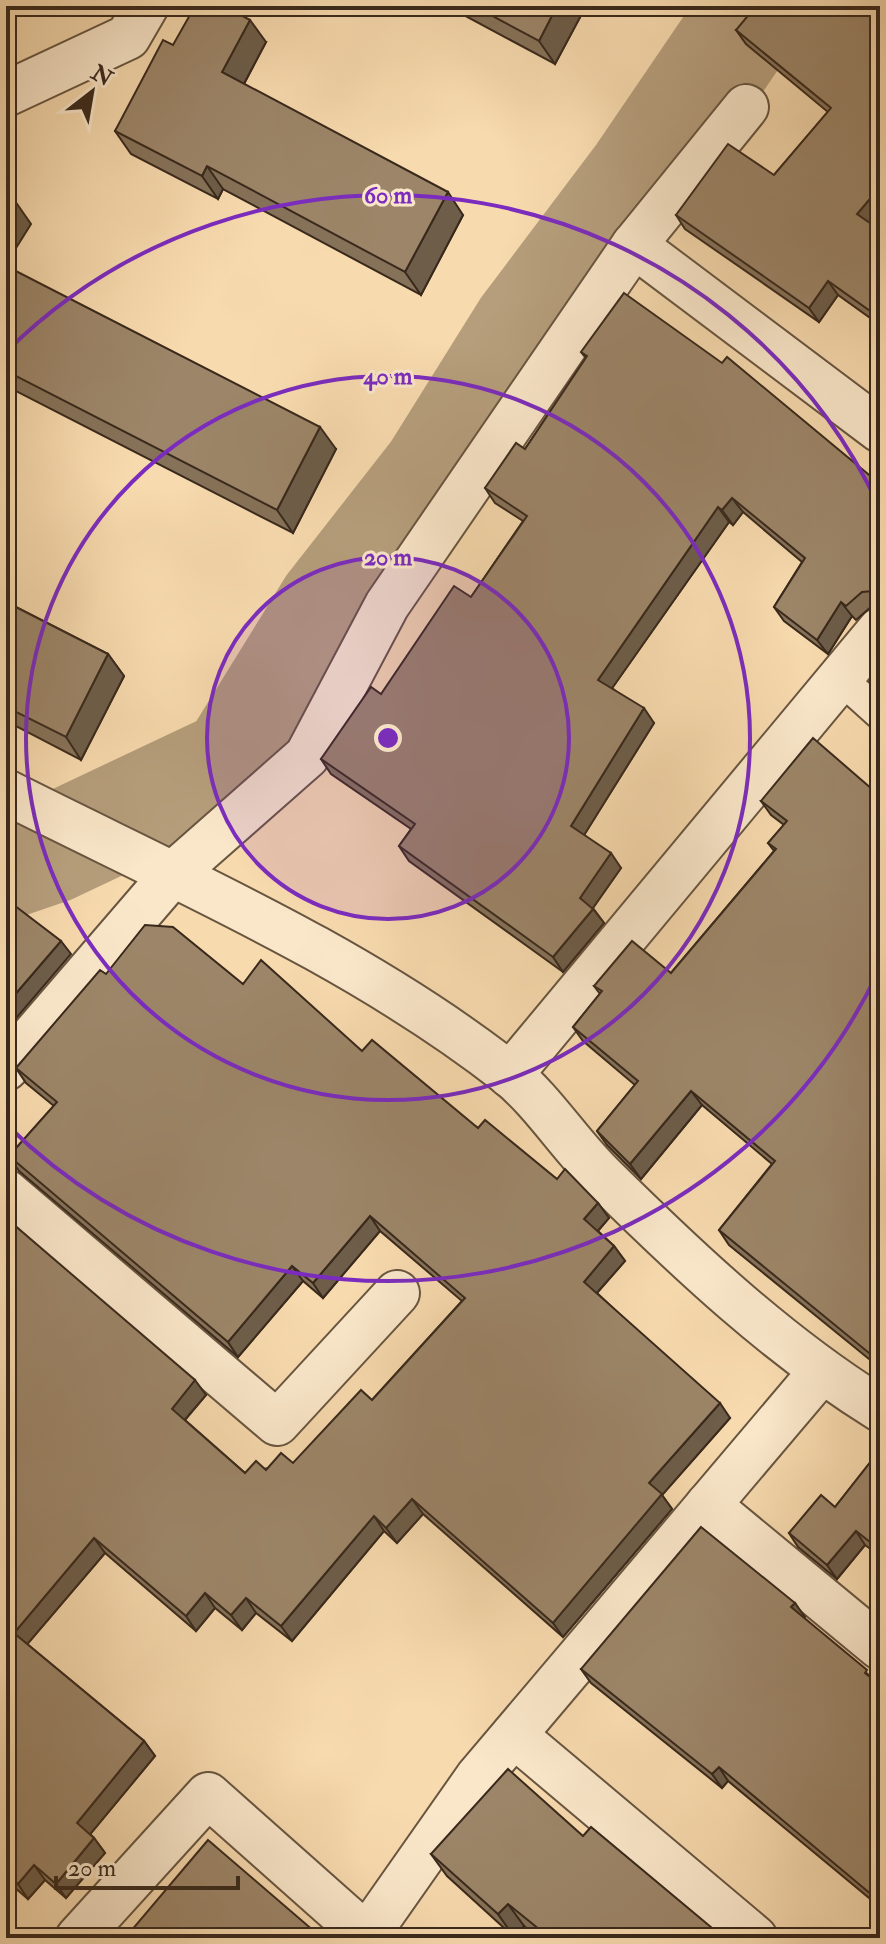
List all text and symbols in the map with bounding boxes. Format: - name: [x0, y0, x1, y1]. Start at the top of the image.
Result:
- north arrow: [52, 52, 132, 132]
- text: N: [85, 58, 118, 93]
- text: 60 m: [364, 180, 412, 211]
- text: 40 m: [363, 361, 413, 392]
- text: 20 m: [364, 542, 412, 573]
- centre of rings: [374, 724, 402, 752]
- scale bar: [56, 1840, 238, 1890]
- text: 20 m: [68, 1853, 117, 1884]

